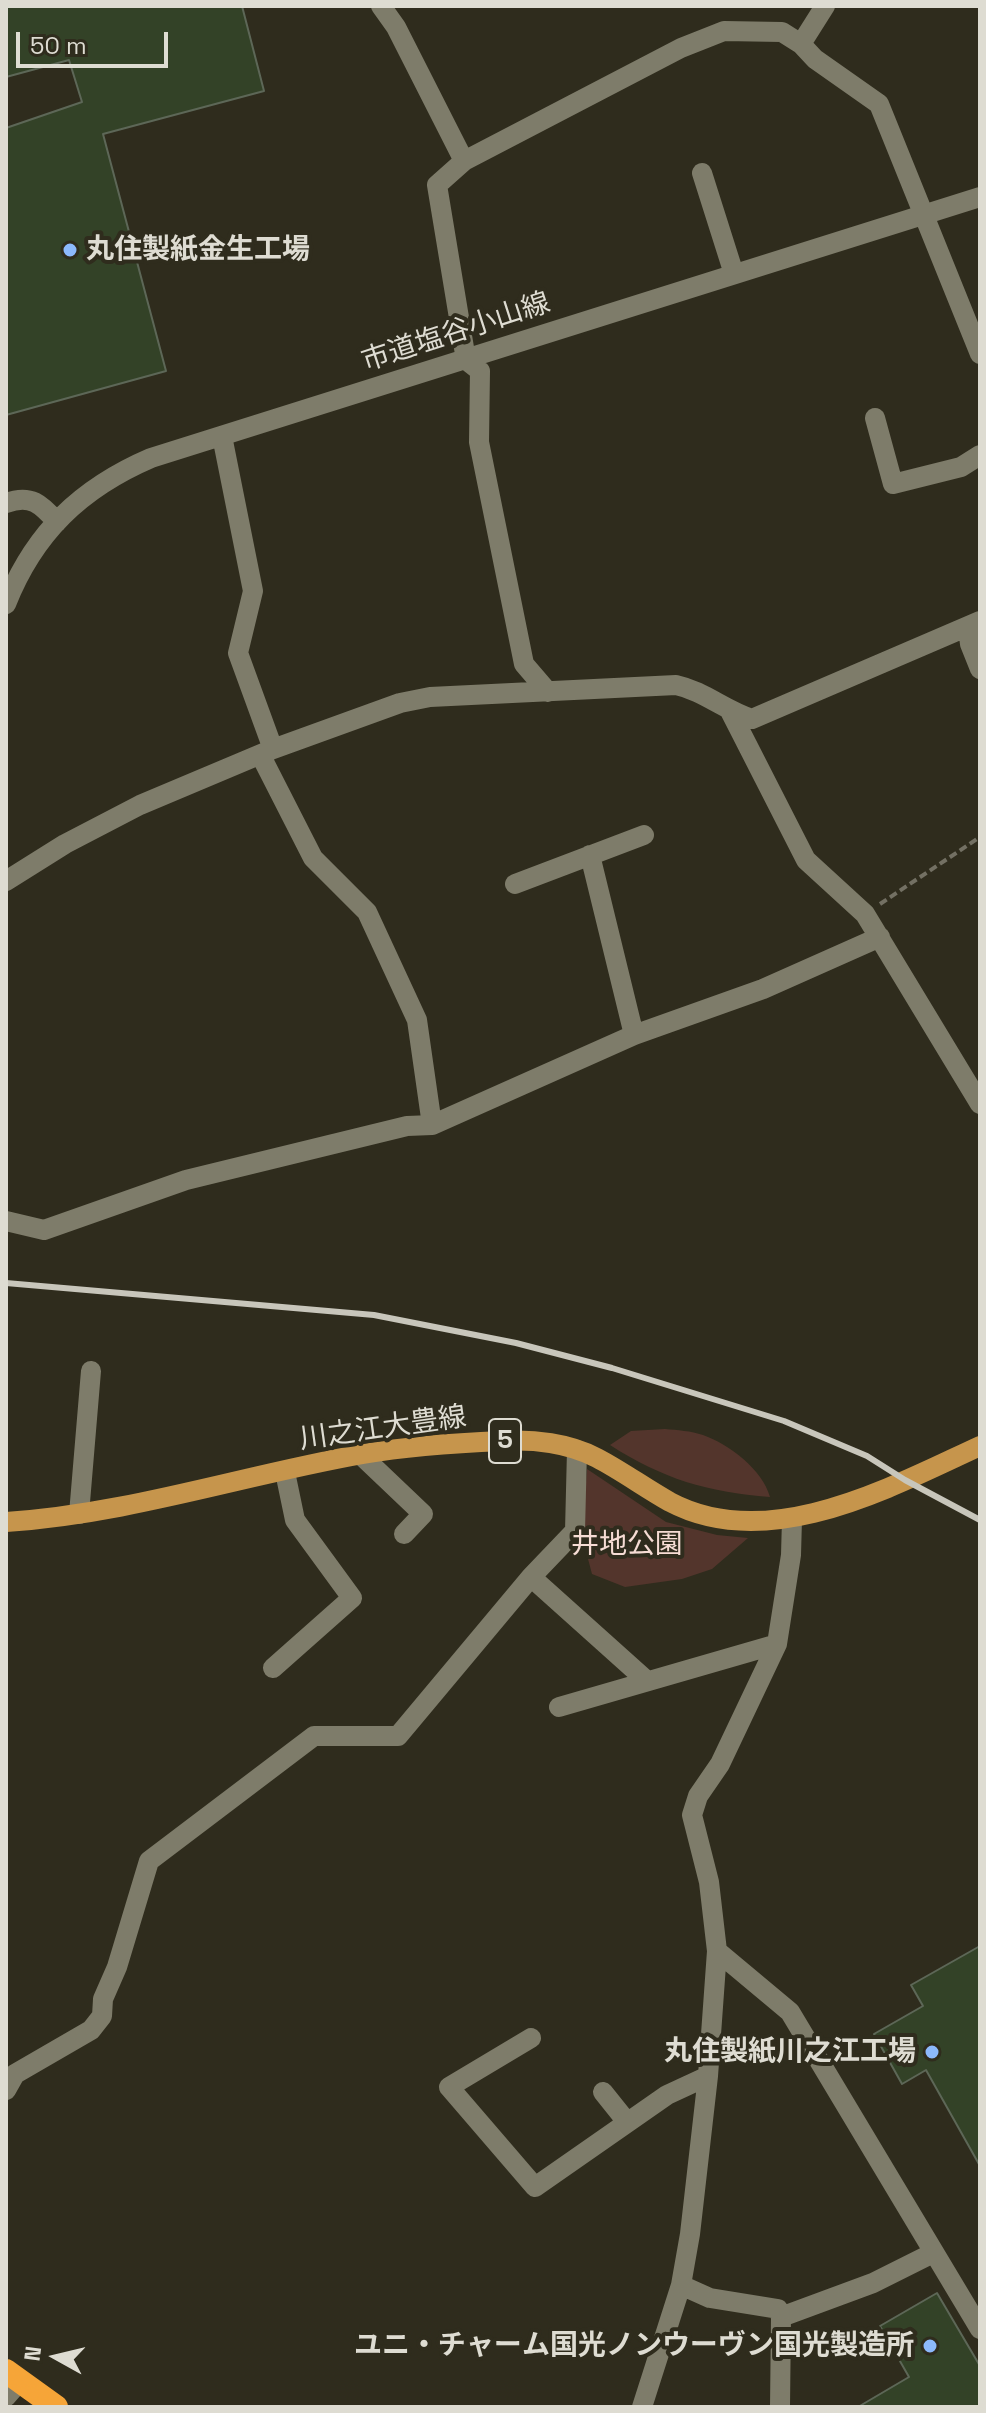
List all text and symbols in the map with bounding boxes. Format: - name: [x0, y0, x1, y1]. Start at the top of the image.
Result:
- scale bar: [20, 16, 172, 66]
- text: 50 m: [30, 30, 87, 61]
- place label: 丸住製紙金生工場: [86, 233, 310, 267]
- marker: 丸住製紙金生工場: [61, 241, 79, 259]
- street label: 市道塩谷小山線: [358, 287, 554, 379]
- street label: 川之江大豊線: [297, 1401, 469, 1457]
- road number: 5: [489, 1419, 521, 1463]
- park label: 井地公園: [571, 1528, 683, 1562]
- place label: 丸住製紙川之江工場: [664, 2035, 916, 2069]
- marker: 丸住製紙川之江工場: [923, 2043, 941, 2061]
- north arrow: [16, 2317, 96, 2397]
- place label: ユニ・チャーム国光ノンウーヴン国光製造所: [354, 2329, 914, 2363]
- marker: ユニ・チャーム国光ノンウーヴン国光製造所: [921, 2337, 939, 2355]
- text: N: [17, 2344, 47, 2363]

